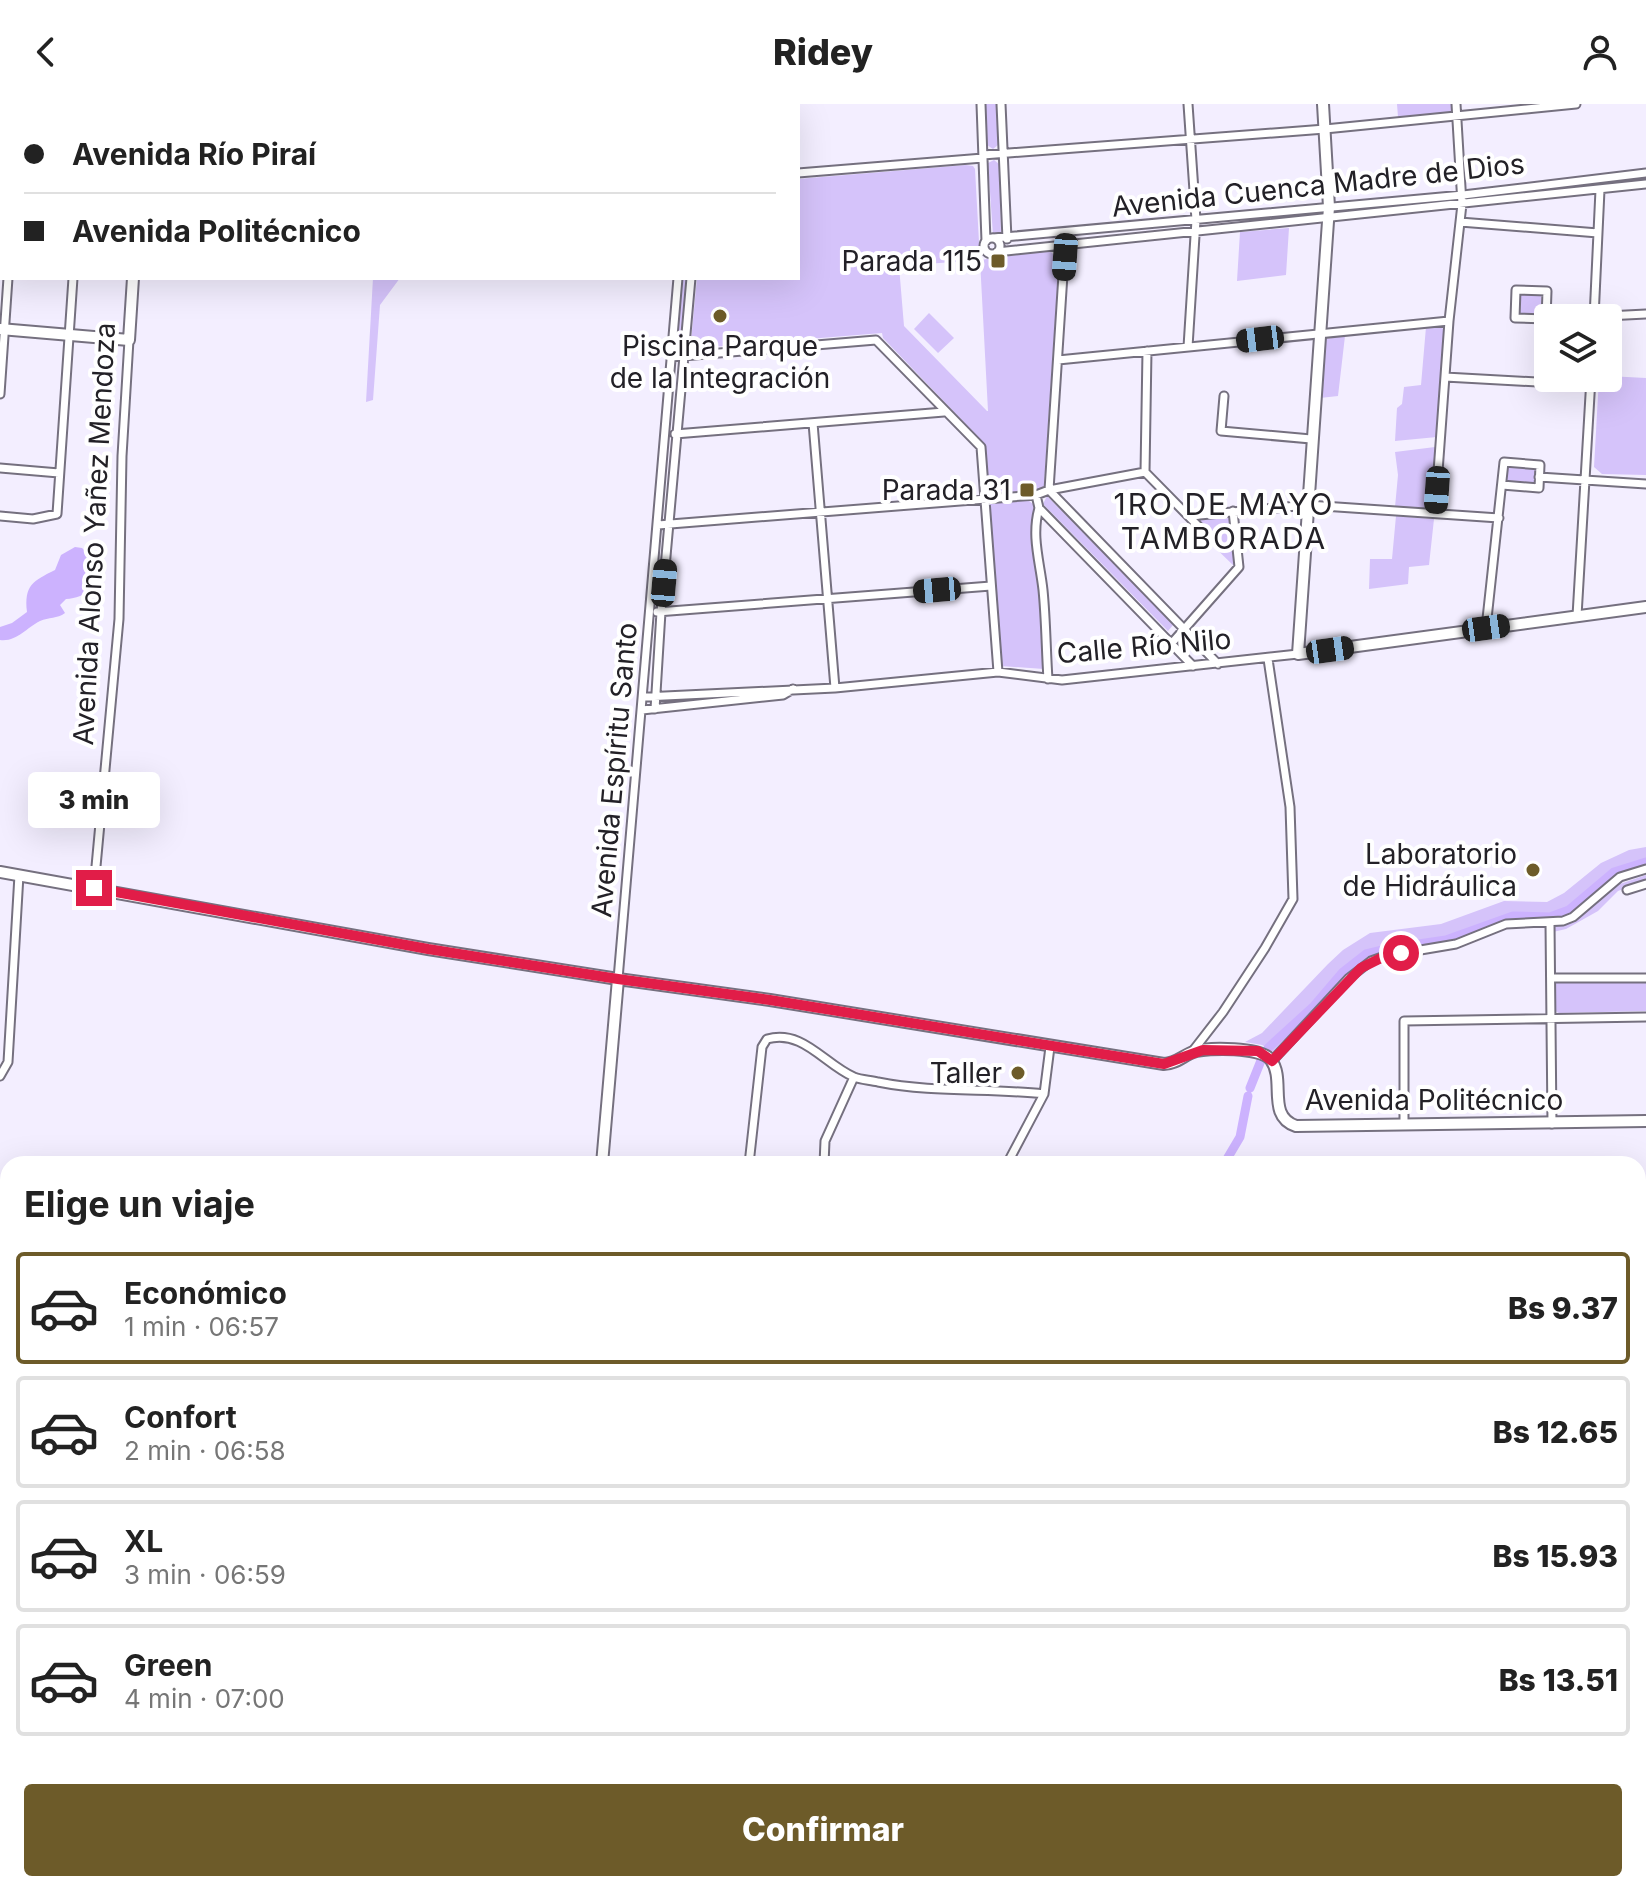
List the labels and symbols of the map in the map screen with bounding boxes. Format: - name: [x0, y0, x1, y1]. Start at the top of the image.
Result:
- street label: Avenida Cuenca Madre de Dios: [1110, 146, 1526, 224]
- car: [1051, 232, 1079, 282]
- place label: Parada 115: [842, 244, 982, 278]
- marker: Parada 115: [989, 252, 1007, 270]
- marker: Piscina Parque de la Integración: [711, 307, 729, 325]
- street label: Avenida Alonso Yañez Mendoza: [66, 322, 122, 746]
- car: [1235, 324, 1285, 354]
- place label: Piscina Parque de la Integración: [610, 329, 830, 395]
- car: [1423, 465, 1451, 515]
- place label: Parada 31: [882, 473, 1011, 507]
- marker: Parada 31: [1018, 481, 1036, 499]
- district label: 1RO DE MAYO TAMBORADA: [1114, 486, 1334, 556]
- car: [650, 558, 678, 608]
- car: [912, 576, 962, 604]
- car: [1461, 613, 1511, 643]
- street label: Avenida Espíritu Santo: [584, 621, 644, 919]
- street label: Calle Río Nilo: [1055, 621, 1233, 671]
- car: [1305, 635, 1355, 665]
- callout: 3 min: [28, 772, 160, 828]
- place label: Laboratorio de Hidráulica: [1343, 837, 1517, 903]
- marker: Laboratorio de Hidráulica: [1524, 861, 1542, 879]
- route end: [76, 870, 112, 906]
- route start: [1383, 935, 1419, 971]
- place label: Taller: [930, 1056, 1002, 1090]
- marker: Taller: [1009, 1064, 1027, 1082]
- street label: Avenida Politécnico: [1305, 1083, 1563, 1117]

